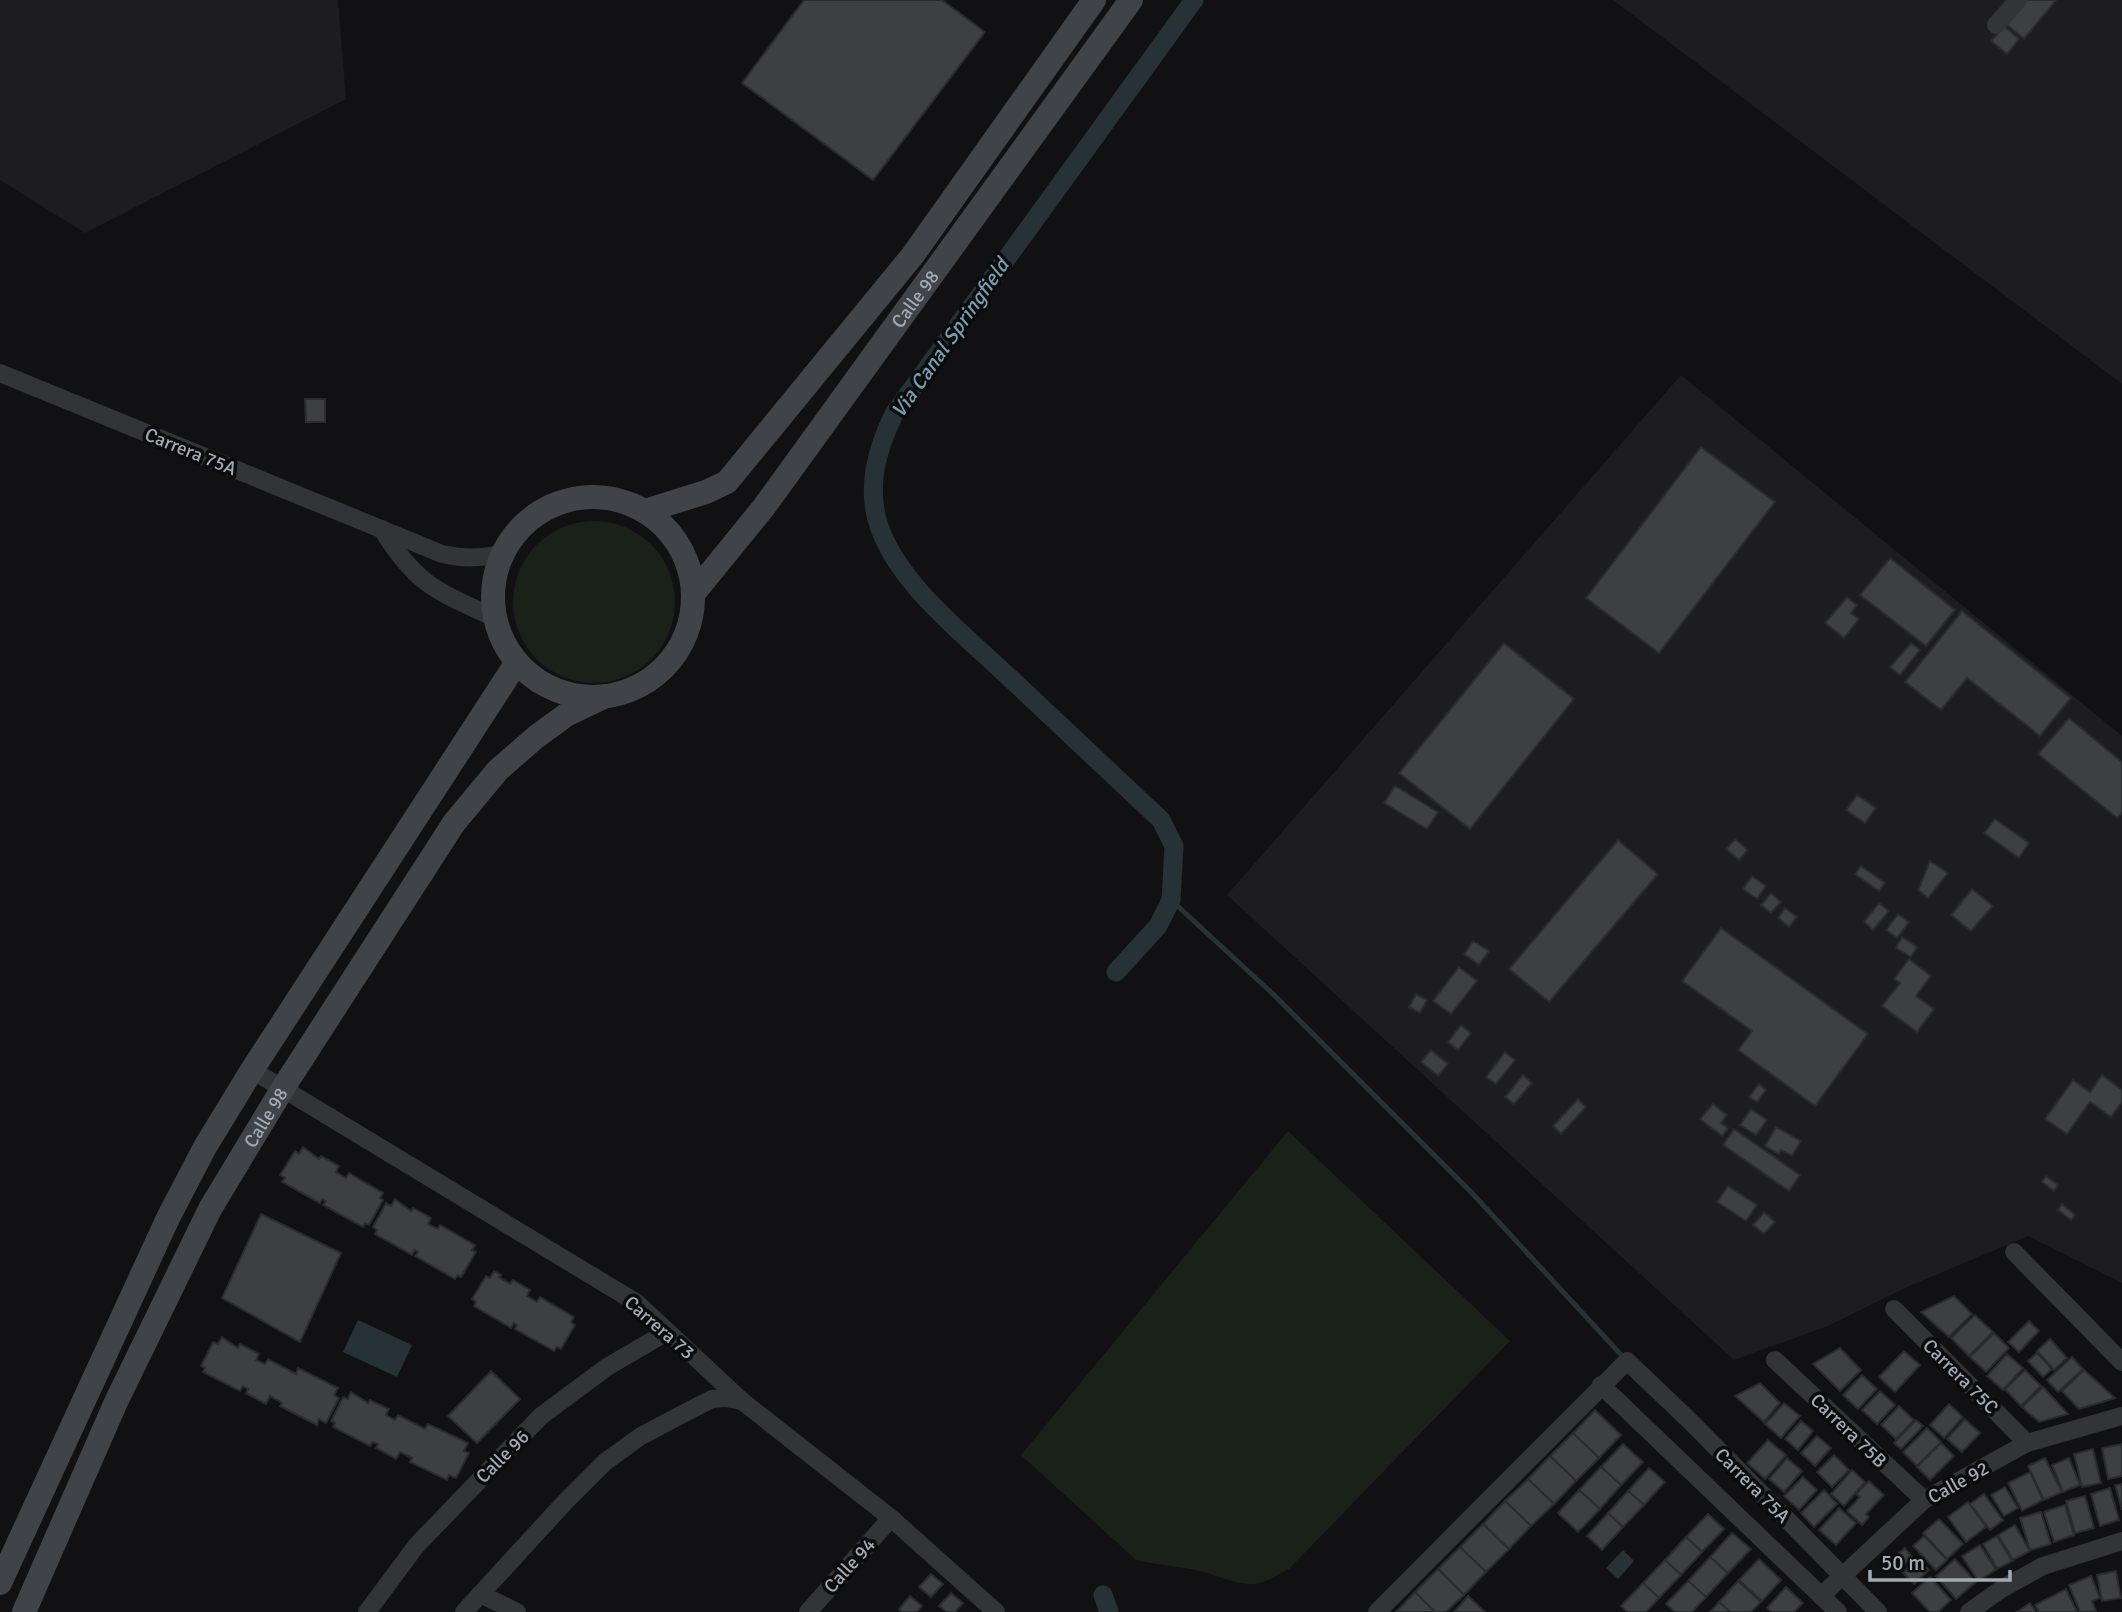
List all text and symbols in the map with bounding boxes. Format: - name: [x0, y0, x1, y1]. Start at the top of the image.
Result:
- water label: Via Canal Springfield: [885, 251, 1016, 422]
- street label: Calle 98: [887, 266, 945, 333]
- street label: Carrera 75A: [141, 423, 240, 481]
- street label: Calle 98: [239, 1083, 293, 1152]
- street label: Carrera 73: [619, 1291, 699, 1365]
- street label: Carrera 75C: [1918, 1334, 2003, 1419]
- street label: Carrera 75B: [1805, 1388, 1891, 1473]
- street label: Calle 96: [471, 1425, 535, 1489]
- street label: Carrera 75A: [1710, 1443, 1795, 1529]
- street label: Calle 92: [1924, 1456, 1993, 1509]
- street label: Calle 94: [819, 1533, 881, 1598]
- scale bar: [1870, 1538, 2010, 1582]
- text: 50 m: [1881, 1550, 1925, 1576]

